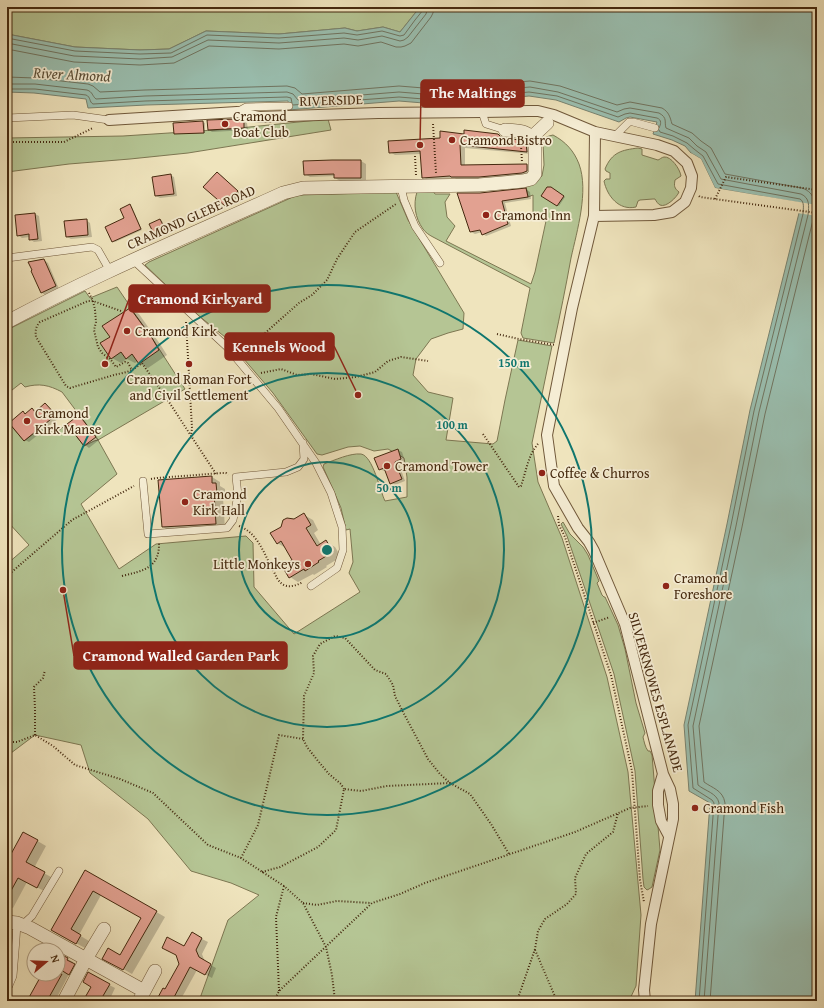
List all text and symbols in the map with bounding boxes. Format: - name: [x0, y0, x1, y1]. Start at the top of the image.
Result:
- water label: River Almond: [32, 61, 111, 87]
- callout: The Maltings: [421, 80, 524, 107]
- text: The Maltings: [429, 82, 517, 103]
- street label: RIVERSIDE: [299, 89, 363, 111]
- place label: Cramond Boat Club: [233, 106, 289, 142]
- marker: Cramond Boat Club: [220, 119, 230, 129]
- place label: Cramond Bistro: [460, 130, 552, 150]
- marker: Cramond Bistro: [447, 135, 457, 145]
- street label: CRAMOND GLEBE ROAD: [124, 180, 258, 254]
- place label: Cramond Inn: [494, 205, 571, 225]
- marker: Cramond Inn: [481, 210, 491, 220]
- callout: Cramond Kirkyard: [129, 285, 270, 312]
- text: Cramond Kirkyard: [138, 288, 263, 309]
- place label: Cramond Kirk: [135, 321, 218, 341]
- marker: Cramond Kirk: [122, 326, 132, 336]
- callout: Kennels Wood: [225, 333, 334, 360]
- text: Kennels Wood: [232, 336, 326, 357]
- text: 150 m: [498, 354, 531, 371]
- marker: Cramond Roman Fort and Civil Settlement: [184, 359, 194, 369]
- place label: Cramond Roman Fort and Civil Settlement: [126, 369, 252, 405]
- place label: Cramond Kirk Manse: [35, 403, 102, 439]
- marker: Cramond Kirk Manse: [22, 416, 32, 426]
- text: 100 m: [436, 416, 469, 433]
- place label: Cramond Tower: [395, 456, 488, 476]
- marker: Cramond Tower: [382, 461, 392, 471]
- place label: Coffee & Churros: [550, 463, 650, 483]
- marker: Coffee & Churros: [537, 468, 547, 478]
- text: 50 m: [376, 479, 402, 496]
- place label: Cramond Kirk Hall: [193, 484, 247, 520]
- marker: Cramond Kirk Hall: [180, 497, 190, 507]
- centre of rings: [320, 543, 334, 557]
- place label: Little Monkeys: [213, 554, 300, 574]
- marker: Little Monkeys: [303, 559, 313, 569]
- place label: Cramond Foreshore: [674, 568, 733, 604]
- marker: Cramond Foreshore: [661, 581, 671, 591]
- street label: SILVERKNOWES ESPLANADE: [624, 610, 688, 774]
- callout: Cramond Walled Garden Park: [74, 642, 287, 669]
- text: Cramond Walled Garden Park: [83, 645, 280, 666]
- place label: Cramond Fish: [703, 798, 784, 818]
- marker: Cramond Fish: [690, 803, 700, 813]
- north arrow: [26, 942, 66, 982]
- text: N: [47, 953, 64, 965]

